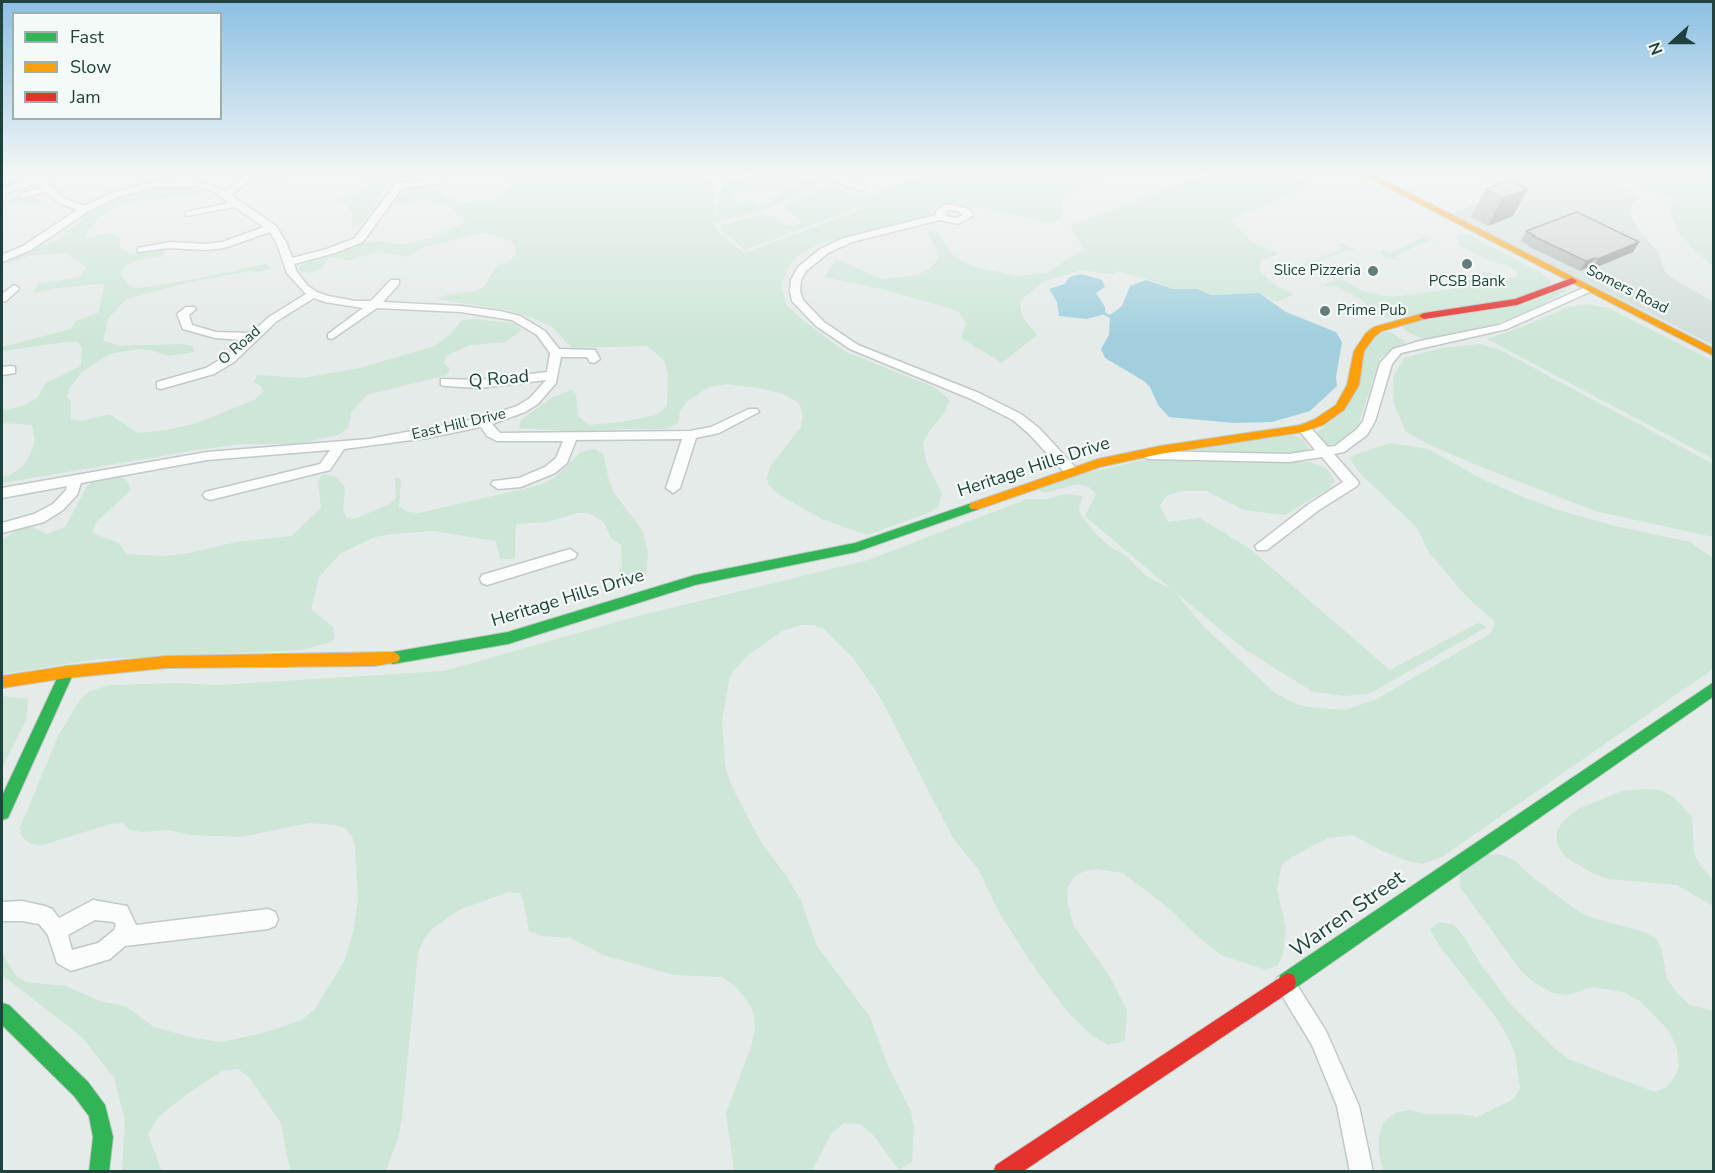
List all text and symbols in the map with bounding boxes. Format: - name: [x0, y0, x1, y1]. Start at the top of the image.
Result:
- legend: [12, 12, 222, 120]
- north arrow: [1643, 12, 1703, 72]
- text: Fast: [70, 25, 104, 49]
- text: N: [1644, 39, 1669, 58]
- text: Slow: [70, 55, 111, 79]
- text: Jam: [70, 85, 101, 109]
- marker: PCSB Bank: [1460, 257, 1474, 271]
- place label: Slice Pizzeria: [1274, 262, 1361, 280]
- street label: Somers Road: [1583, 262, 1671, 318]
- marker: Slice Pizzeria: [1366, 264, 1380, 278]
- place label: PCSB Bank: [1429, 273, 1505, 291]
- place label: Prime Pub: [1337, 302, 1406, 320]
- marker: Prime Pub: [1318, 304, 1332, 318]
- street label: O Road: [215, 323, 265, 369]
- street label: Q Road: [468, 367, 530, 393]
- street label: East Hill Drive: [410, 405, 508, 445]
- street label: Heritage Hills Drive: [955, 433, 1113, 503]
- street label: Heritage Hills Drive: [489, 565, 647, 633]
- street label: Warren Street: [1286, 866, 1410, 964]

